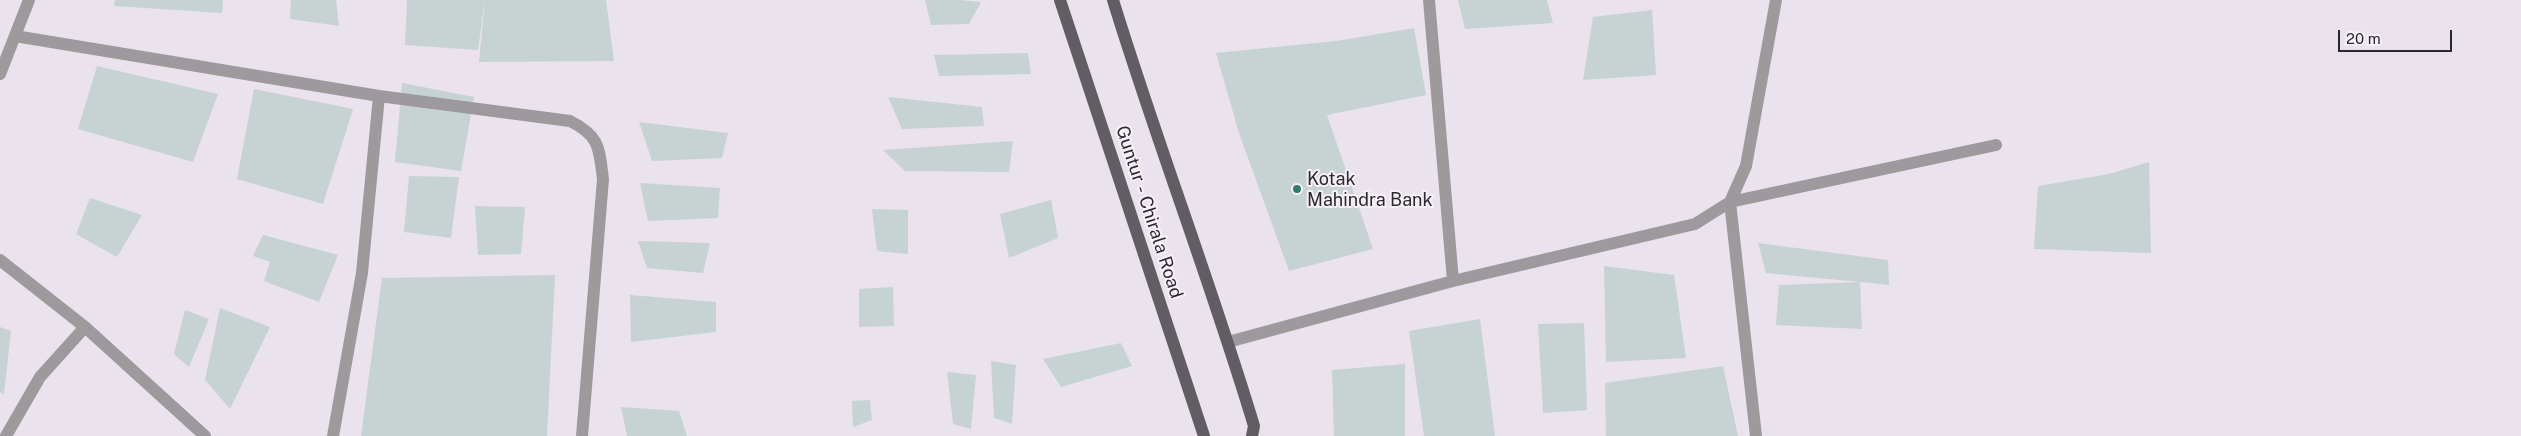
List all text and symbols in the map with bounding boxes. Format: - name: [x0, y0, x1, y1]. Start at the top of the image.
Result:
- scale bar: [2341, 20, 2455, 52]
- text: 20 m: [2346, 30, 2381, 47]
- street label: Guntur - Chirala Road: [1111, 123, 1187, 301]
- place label: Kotak Mahindra Bank: [1307, 168, 1433, 210]
- marker: Kotak Mahindra Bank: [1291, 183, 1303, 195]

